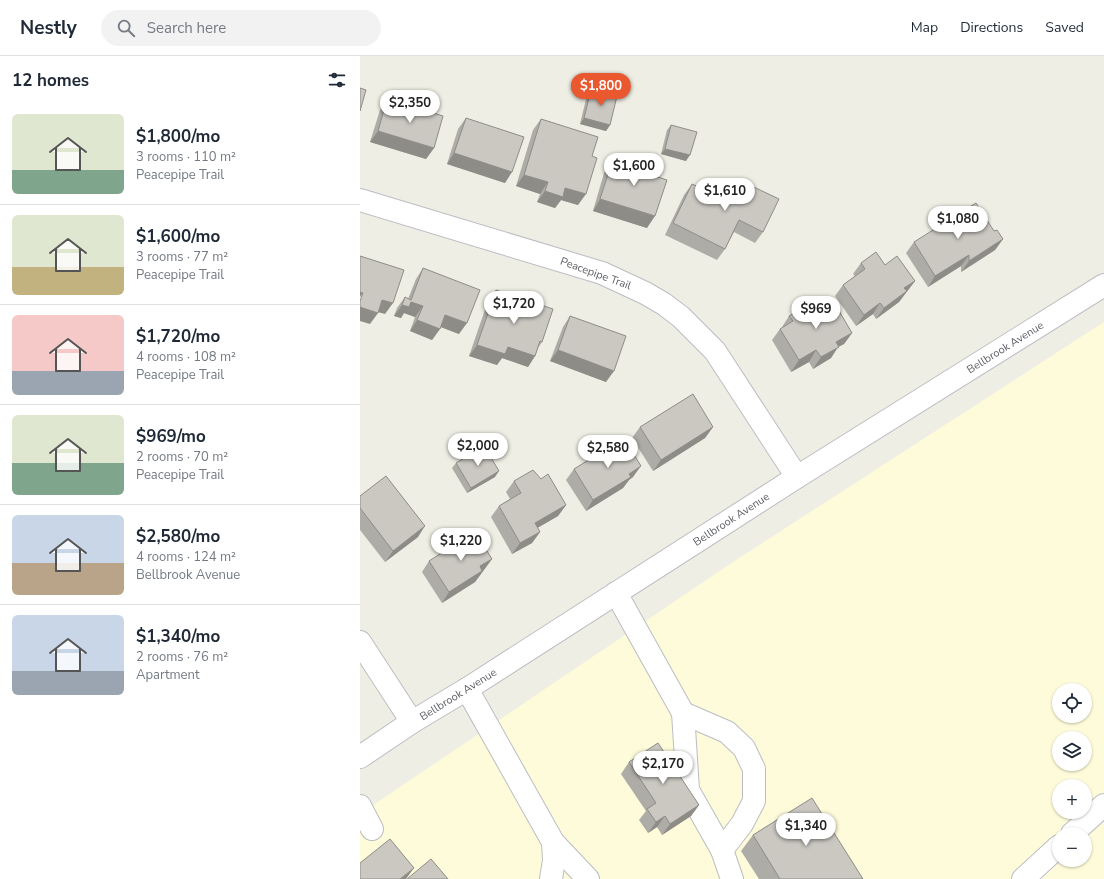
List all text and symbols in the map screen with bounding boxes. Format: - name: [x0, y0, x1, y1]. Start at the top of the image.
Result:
- search box: [101, 10, 381, 46]
- text: Nestly: [20, 15, 77, 41]
- icon: search: [115, 17, 137, 39]
- text: Search here: [147, 18, 226, 38]
- text: Map: [911, 18, 938, 37]
- text: Directions: [960, 18, 1023, 37]
- text: Saved: [1045, 18, 1084, 37]
- text: 12 homes: [12, 69, 89, 92]
- icon: filters: [326, 69, 348, 91]
- pin: $1,800: [568, 73, 634, 107]
- text: $1,800: [580, 77, 622, 95]
- pin: $2,350: [377, 90, 443, 124]
- text: $2,350: [389, 94, 431, 112]
- text: $1,800/mo: [136, 125, 220, 148]
- icon: home: [44, 130, 92, 178]
- text: 3 rooms · 110 m²: [136, 148, 236, 166]
- pin: $1,600: [601, 153, 667, 187]
- text: $1,600: [613, 157, 655, 175]
- text: Peacepipe Trail: [136, 166, 224, 184]
- pin: $1,610: [692, 178, 758, 212]
- text: $1,610: [704, 182, 746, 200]
- pin: $1,080: [925, 206, 991, 240]
- text: $1,080: [937, 210, 979, 228]
- text: $1,600/mo: [136, 225, 220, 248]
- icon: home: [44, 231, 92, 279]
- text: 3 rooms · 77 m²: [136, 248, 228, 266]
- street label: Peacepipe Trail: [558, 254, 634, 294]
- text: Peacepipe Trail: [136, 266, 224, 284]
- pin: $1,720: [481, 291, 547, 325]
- text: $1,720: [493, 295, 535, 313]
- pin: $969: [792, 296, 840, 330]
- text: $969: [800, 300, 832, 318]
- street label: Bellbrook Avenue: [964, 318, 1047, 377]
- text: $1,720/mo: [136, 325, 220, 348]
- icon: home: [44, 331, 92, 379]
- text: 4 rooms · 108 m²: [136, 348, 236, 366]
- text: Peacepipe Trail: [136, 366, 224, 384]
- text: $969/mo: [136, 425, 206, 448]
- icon: home: [44, 431, 92, 479]
- pin: $2,000: [445, 433, 511, 467]
- pin: $2,580: [575, 435, 641, 469]
- text: $2,000: [457, 437, 499, 455]
- text: $2,580: [587, 439, 629, 457]
- text: 2 rooms · 70 m²: [136, 448, 228, 466]
- text: Peacepipe Trail: [136, 466, 224, 484]
- street label: Bellbrook Avenue: [690, 489, 772, 550]
- text: $2,580/mo: [136, 525, 220, 548]
- pin: $1,220: [428, 528, 494, 562]
- icon: home: [44, 531, 92, 579]
- text: $1,220: [440, 532, 482, 550]
- text: 4 rooms · 124 m²: [136, 548, 236, 566]
- text: Bellbrook Avenue: [136, 566, 240, 584]
- text: $1,340/mo: [136, 625, 220, 648]
- icon: home: [44, 631, 92, 679]
- text: 2 rooms · 76 m²: [136, 648, 228, 666]
- street label: Bellbrook Avenue: [417, 665, 500, 724]
- text: Apartment: [136, 666, 199, 684]
- map controls: [1052, 683, 1092, 867]
- button: locate: [1052, 683, 1092, 723]
- button: layers: [1052, 731, 1092, 771]
- pin: $2,170: [630, 751, 696, 785]
- text: $2,170: [642, 755, 684, 773]
- button: +: [1052, 779, 1092, 819]
- pin: $1,340: [773, 813, 839, 847]
- text: $1,340: [785, 817, 827, 835]
- button: −: [1052, 827, 1092, 867]

